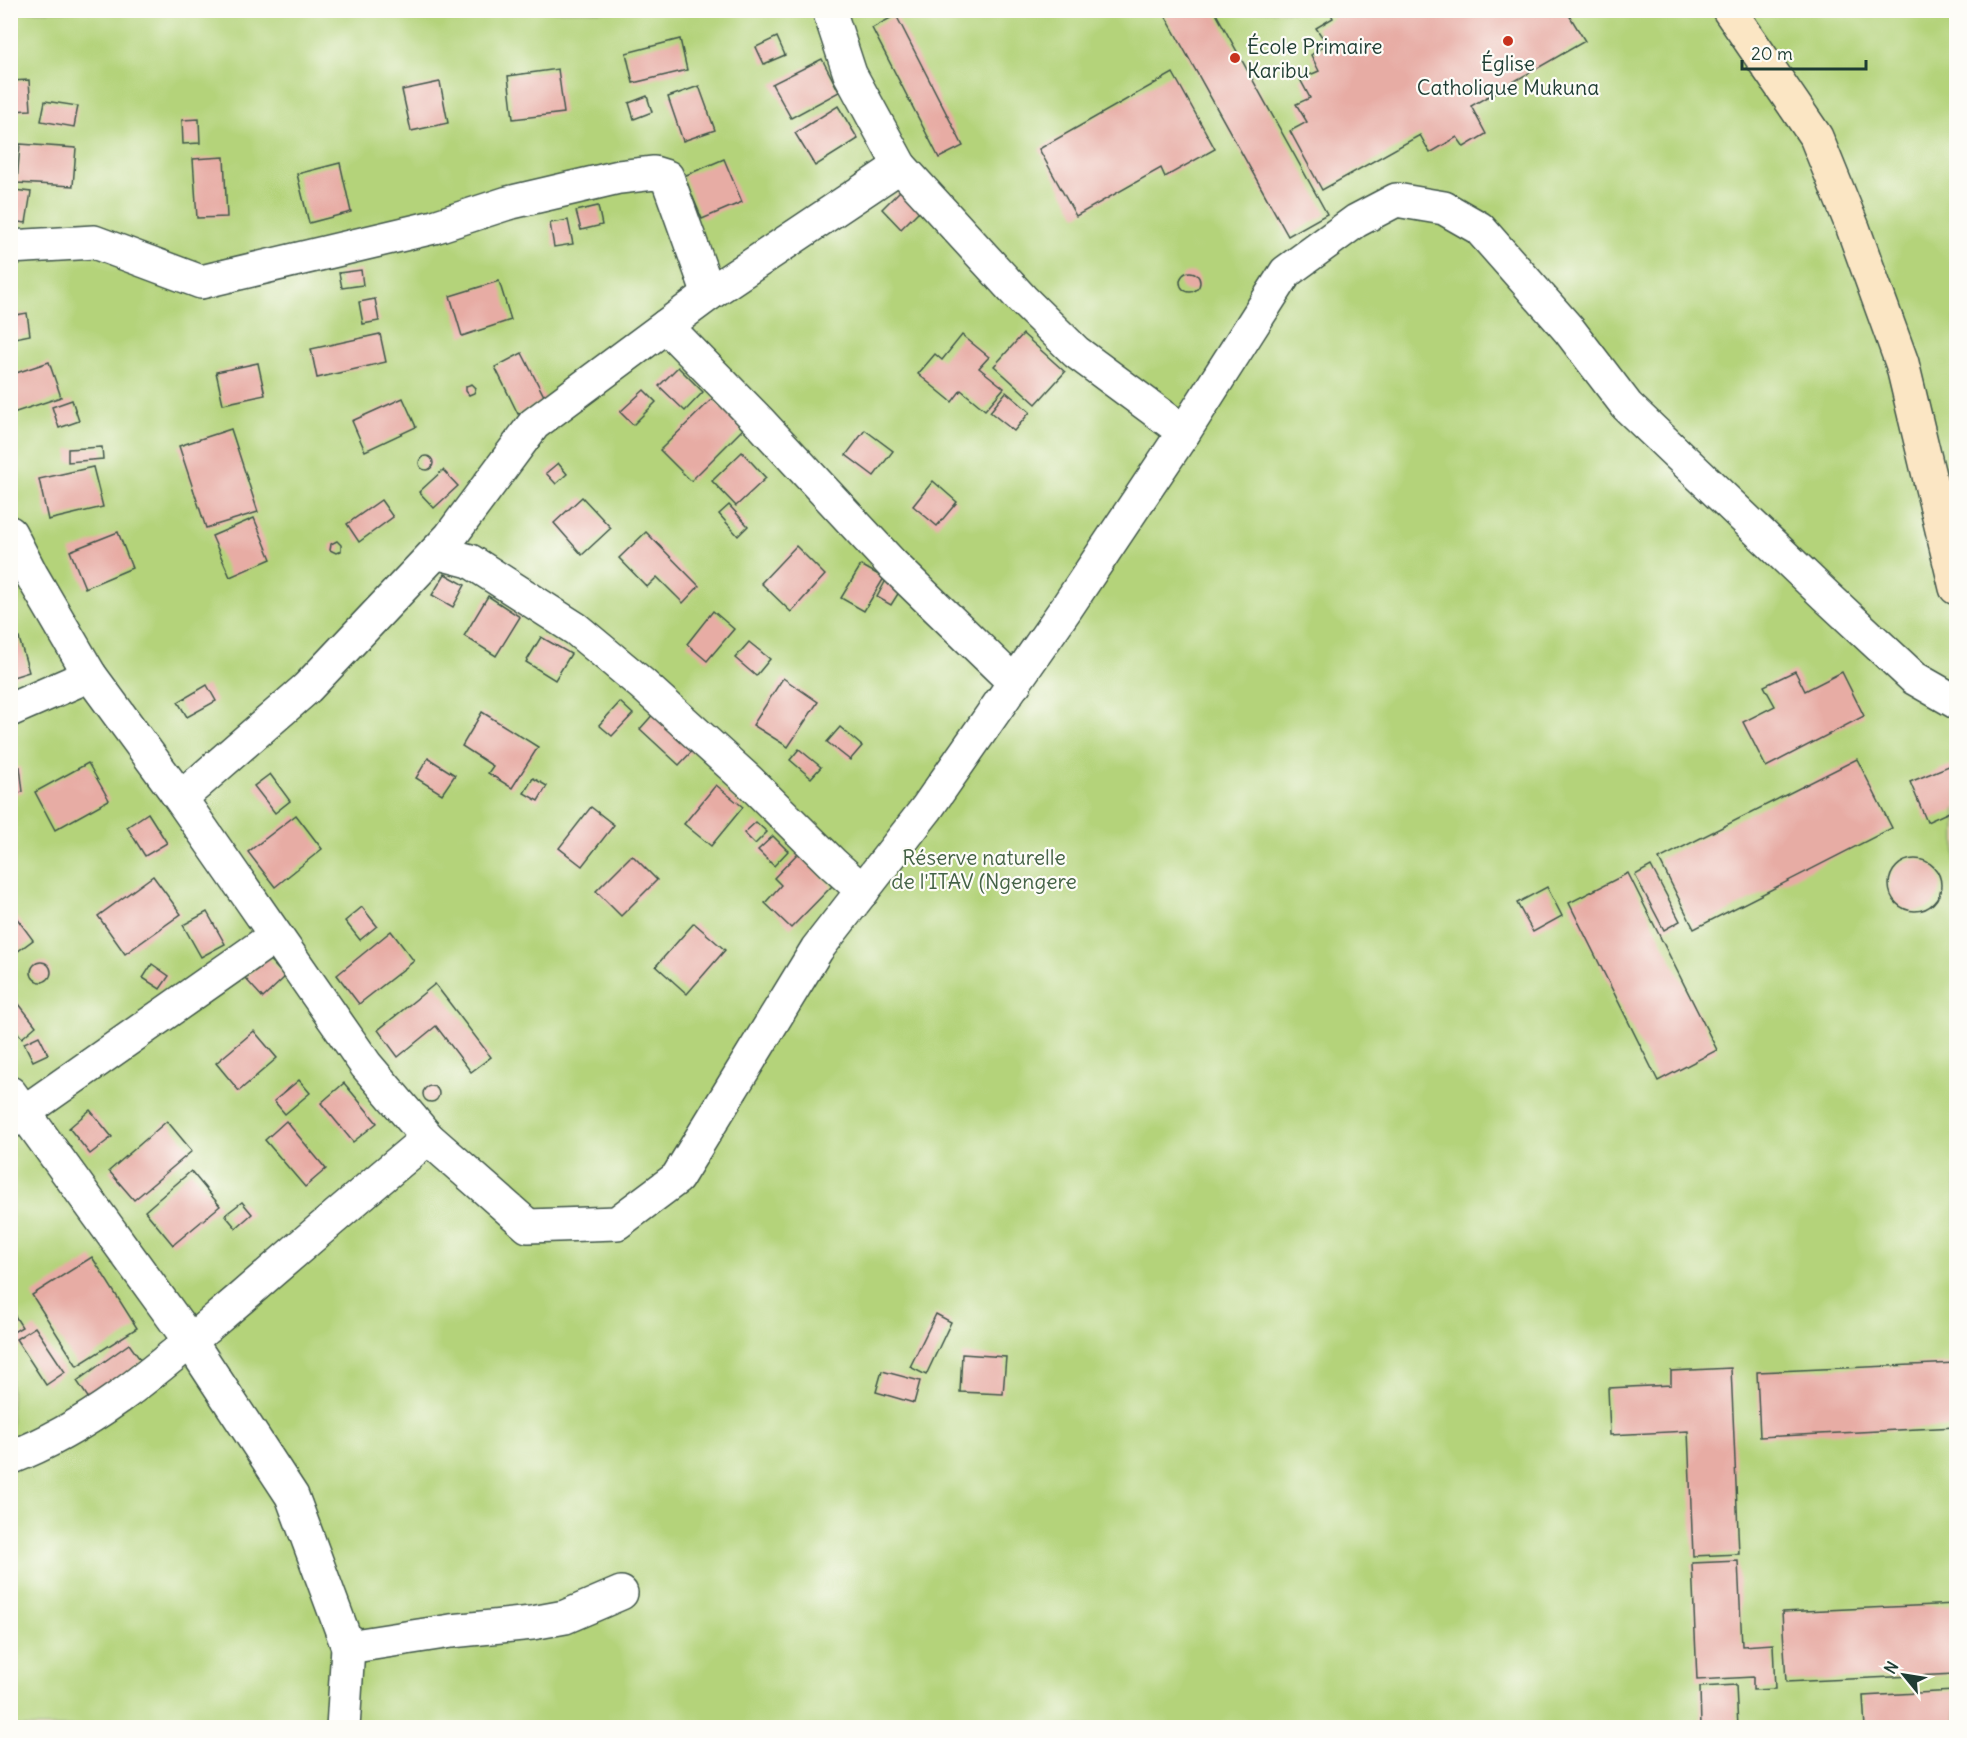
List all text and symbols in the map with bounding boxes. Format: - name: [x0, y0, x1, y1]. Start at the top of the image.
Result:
- place label: École Primaire Karibu: [1247, 33, 1383, 84]
- scale bar: [1742, 33, 1866, 71]
- marker: Église Catholique Mukuna: [1501, 34, 1515, 48]
- text: 20 m: [1751, 42, 1793, 65]
- place label: Église Catholique Mukuna: [1417, 50, 1599, 101]
- marker: École Primaire Karibu: [1228, 51, 1242, 65]
- park label: Réserve naturelle de l'ITAV (Ngengere: [891, 844, 1077, 895]
- north arrow: [1874, 1645, 1934, 1705]
- text: N: [1880, 1658, 1902, 1677]

